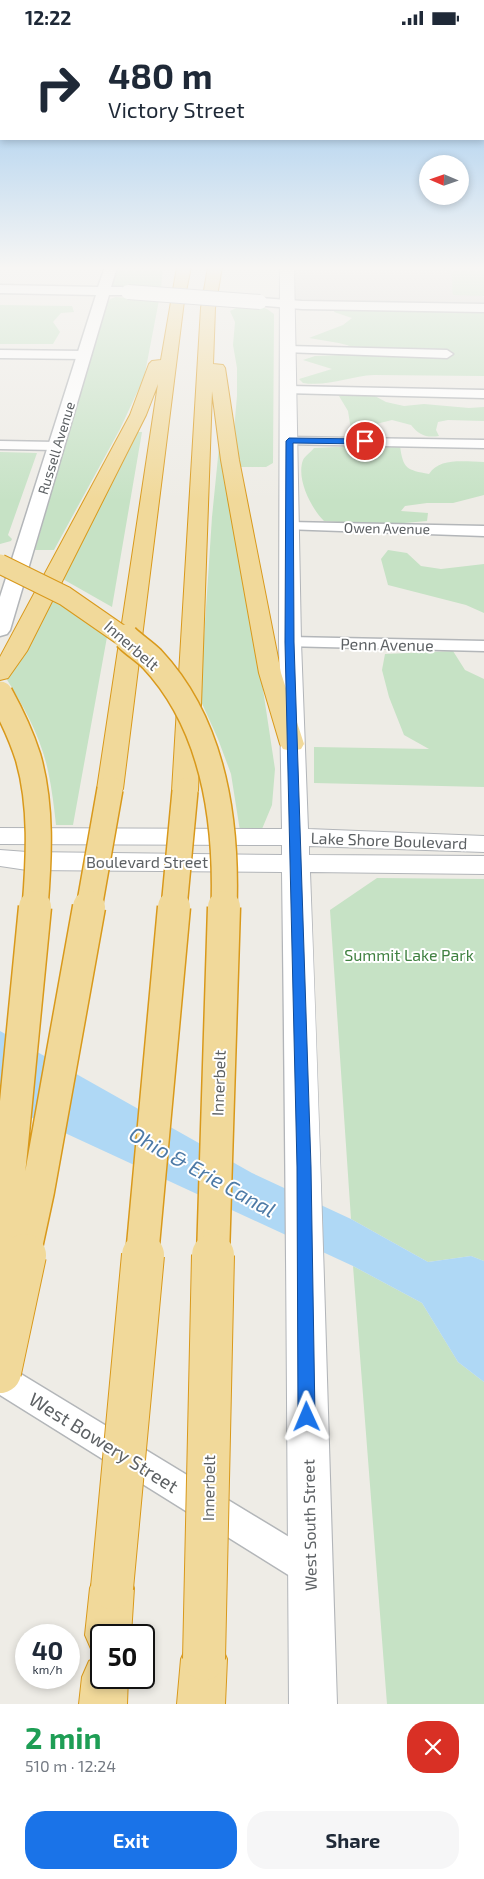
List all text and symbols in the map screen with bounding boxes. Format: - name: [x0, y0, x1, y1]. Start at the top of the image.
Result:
- text: 12:22: [25, 6, 71, 29]
- text: 480 m: [108, 54, 213, 96]
- icon: right: [25, 55, 90, 120]
- text: Victory Street: [108, 96, 245, 122]
- north arrow: [419, 155, 469, 205]
- map controls: [419, 155, 469, 205]
- street label: Russell Avenue: [34, 400, 78, 496]
- pin: [344, 420, 386, 462]
- icon: arrive: [351, 427, 379, 455]
- street label: Owen Avenue: [344, 519, 430, 537]
- street label: Innerbelt: [101, 616, 163, 674]
- street label: Penn Avenue: [340, 634, 434, 654]
- street label: Lake Shore Boulevard: [310, 828, 468, 852]
- street label: Boulevard Street: [86, 852, 208, 871]
- park label: Summit Lake Park: [344, 945, 474, 964]
- street label: Innerbelt: [207, 1050, 229, 1116]
- water label: Ohio & Erie Canal: [125, 1120, 281, 1222]
- street label: West Bowery Street: [25, 1387, 183, 1497]
- position arrow: [280, 1390, 332, 1442]
- street label: Innerbelt: [198, 1455, 218, 1521]
- street label: West South Street: [298, 1459, 320, 1591]
- speed limit sign: 50: [90, 1624, 155, 1689]
- text: 40: [32, 1635, 63, 1665]
- text: km/h: [33, 1662, 62, 1676]
- text: 2 min: [25, 1719, 102, 1755]
- button: close: [407, 1721, 459, 1773]
- text: 510 m · 12:24: [25, 1756, 116, 1775]
- button: Exit: [25, 1811, 237, 1869]
- button: Share: [247, 1811, 459, 1869]

